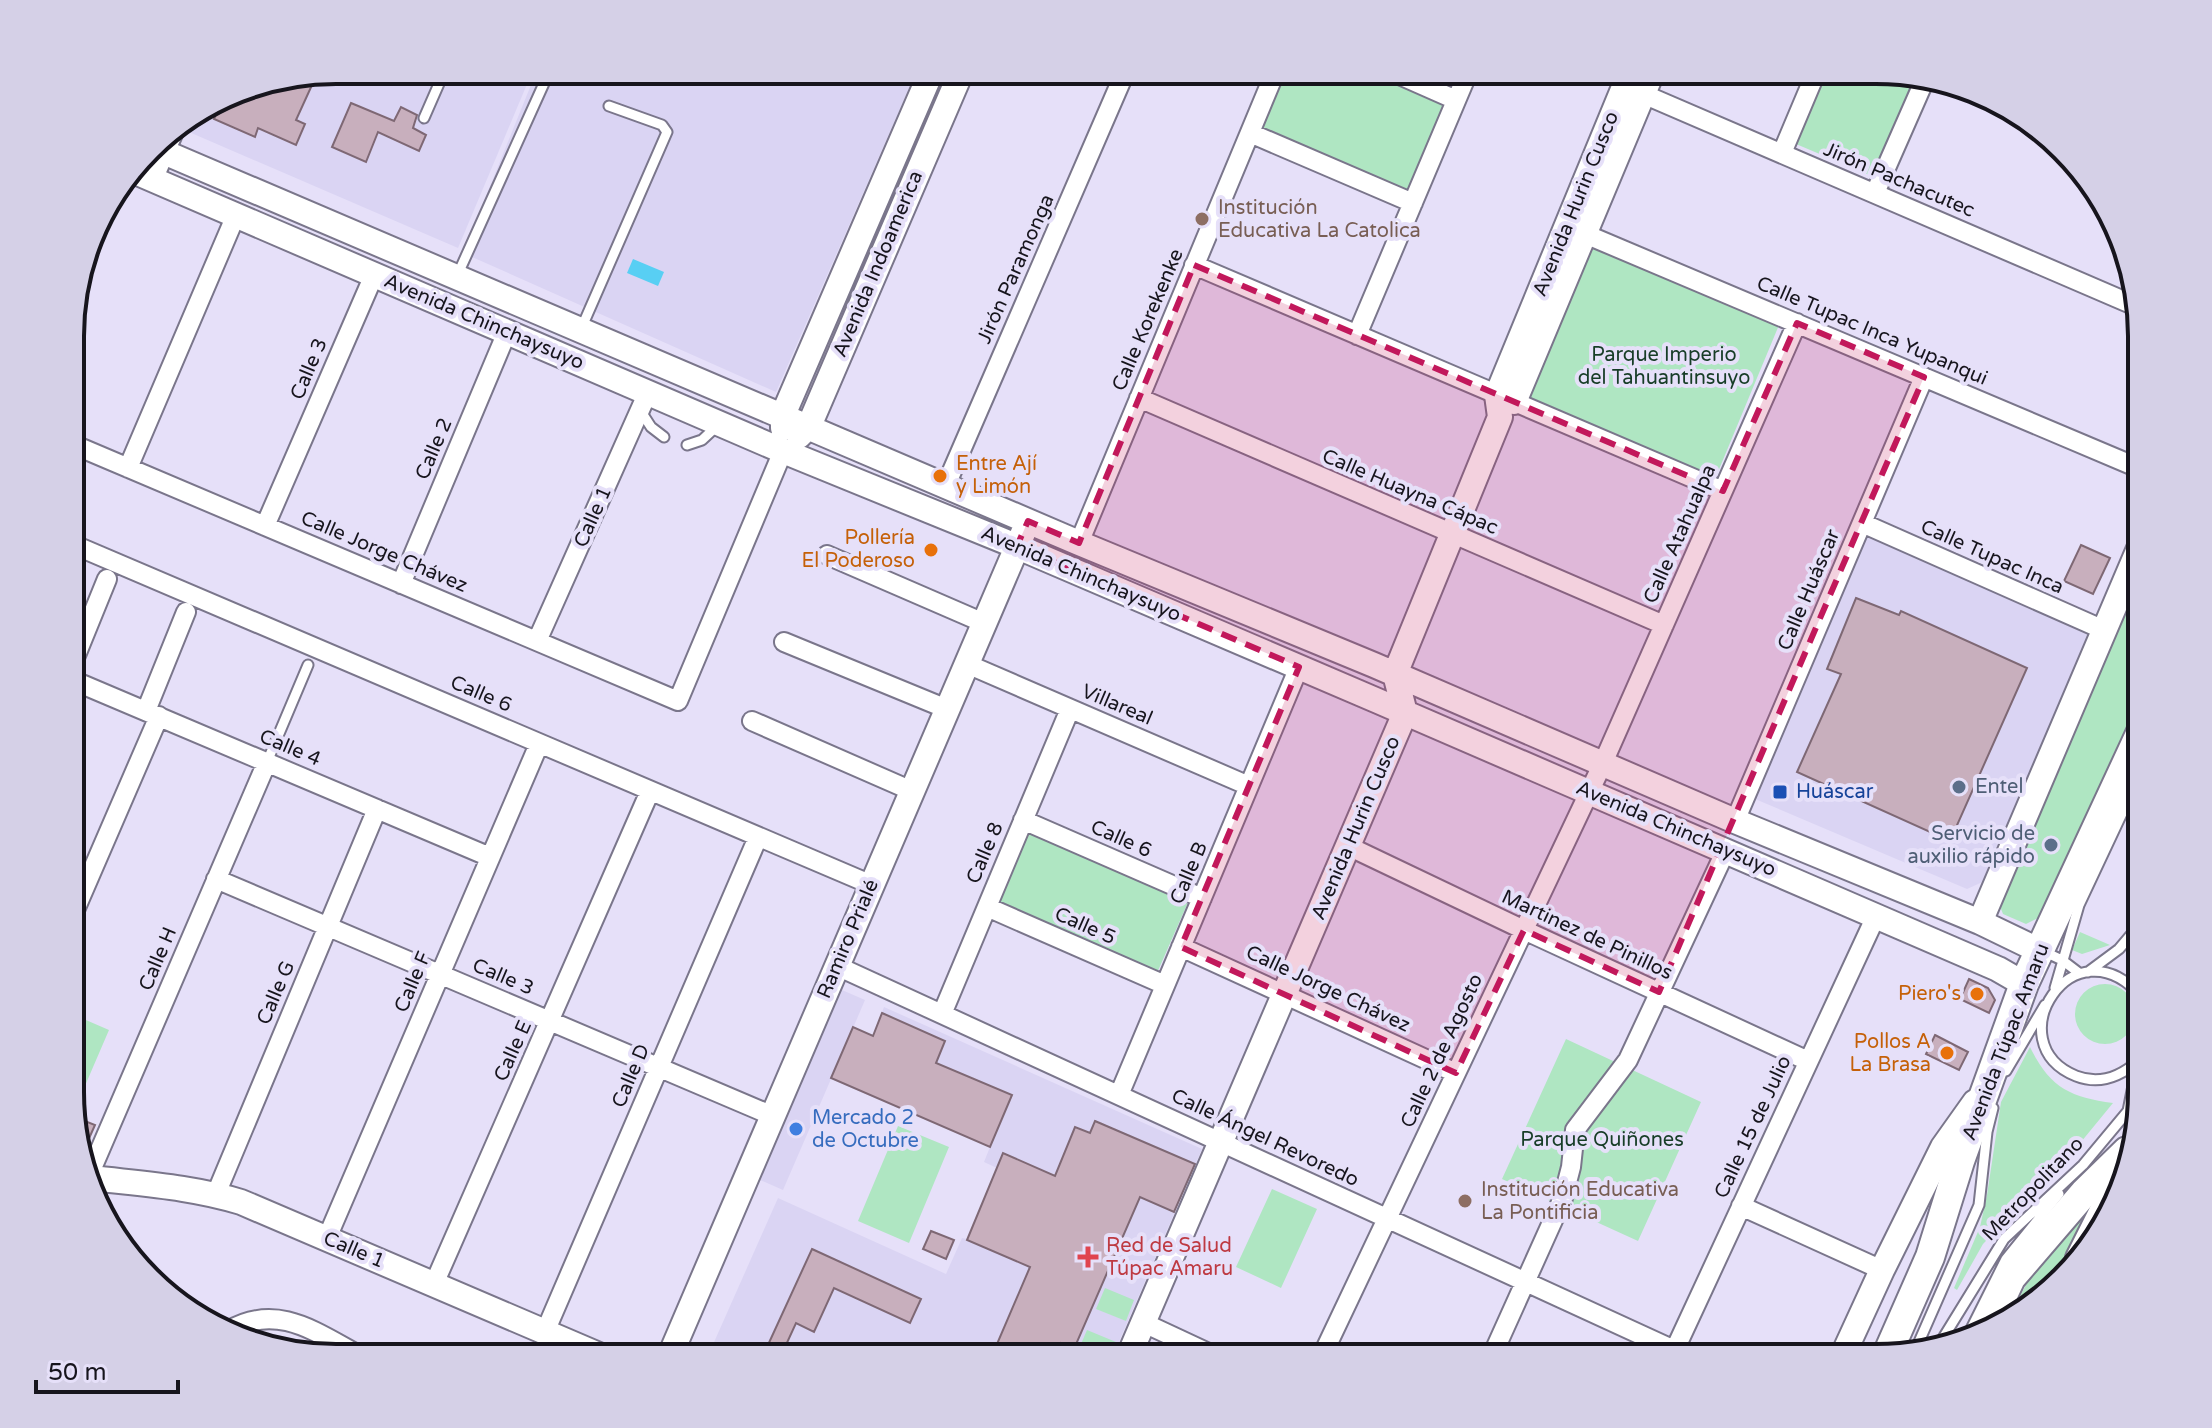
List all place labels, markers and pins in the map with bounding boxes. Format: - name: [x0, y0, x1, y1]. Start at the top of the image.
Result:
- place label: Institución Educativa La Catolica: [1218, 196, 1421, 243]
- marker: Institución Educativa La Catolica: [1193, 210, 1211, 228]
- place label: Entre Ají y Limón: [956, 452, 1037, 499]
- marker: Entre Ají y Limón: [931, 467, 949, 485]
- place label: Pollería El Poderoso: [802, 526, 915, 573]
- marker: Pollería El Poderoso: [922, 541, 940, 559]
- place label: Entel: [1975, 775, 2023, 799]
- marker: Entel: [1950, 778, 1968, 796]
- place label: Huáscar: [1796, 780, 1874, 804]
- marker: Huáscar: [1771, 783, 1789, 801]
- place label: Servicio de auxilio rápido: [1908, 822, 2035, 869]
- marker: Servicio de auxilio rápido: [2042, 836, 2060, 854]
- place label: Piero's: [1898, 982, 1961, 1006]
- marker: Piero's: [1968, 985, 1986, 1003]
- place label: Pollos A La Brasa: [1850, 1030, 1931, 1077]
- marker: Pollos A La Brasa: [1938, 1044, 1956, 1062]
- place label: Mercado 2 de Octubre: [812, 1106, 919, 1153]
- marker: Mercado 2 de Octubre: [787, 1120, 805, 1138]
- place label: Institución Educativa La Pontificia: [1481, 1178, 1679, 1225]
- marker: Institución Educativa La Pontificia: [1456, 1192, 1474, 1210]
- place label: Red de Salud Túpac Amaru: [1106, 1234, 1233, 1281]
- marker: Red de Salud Túpac Amaru: [1077, 1246, 1099, 1268]

